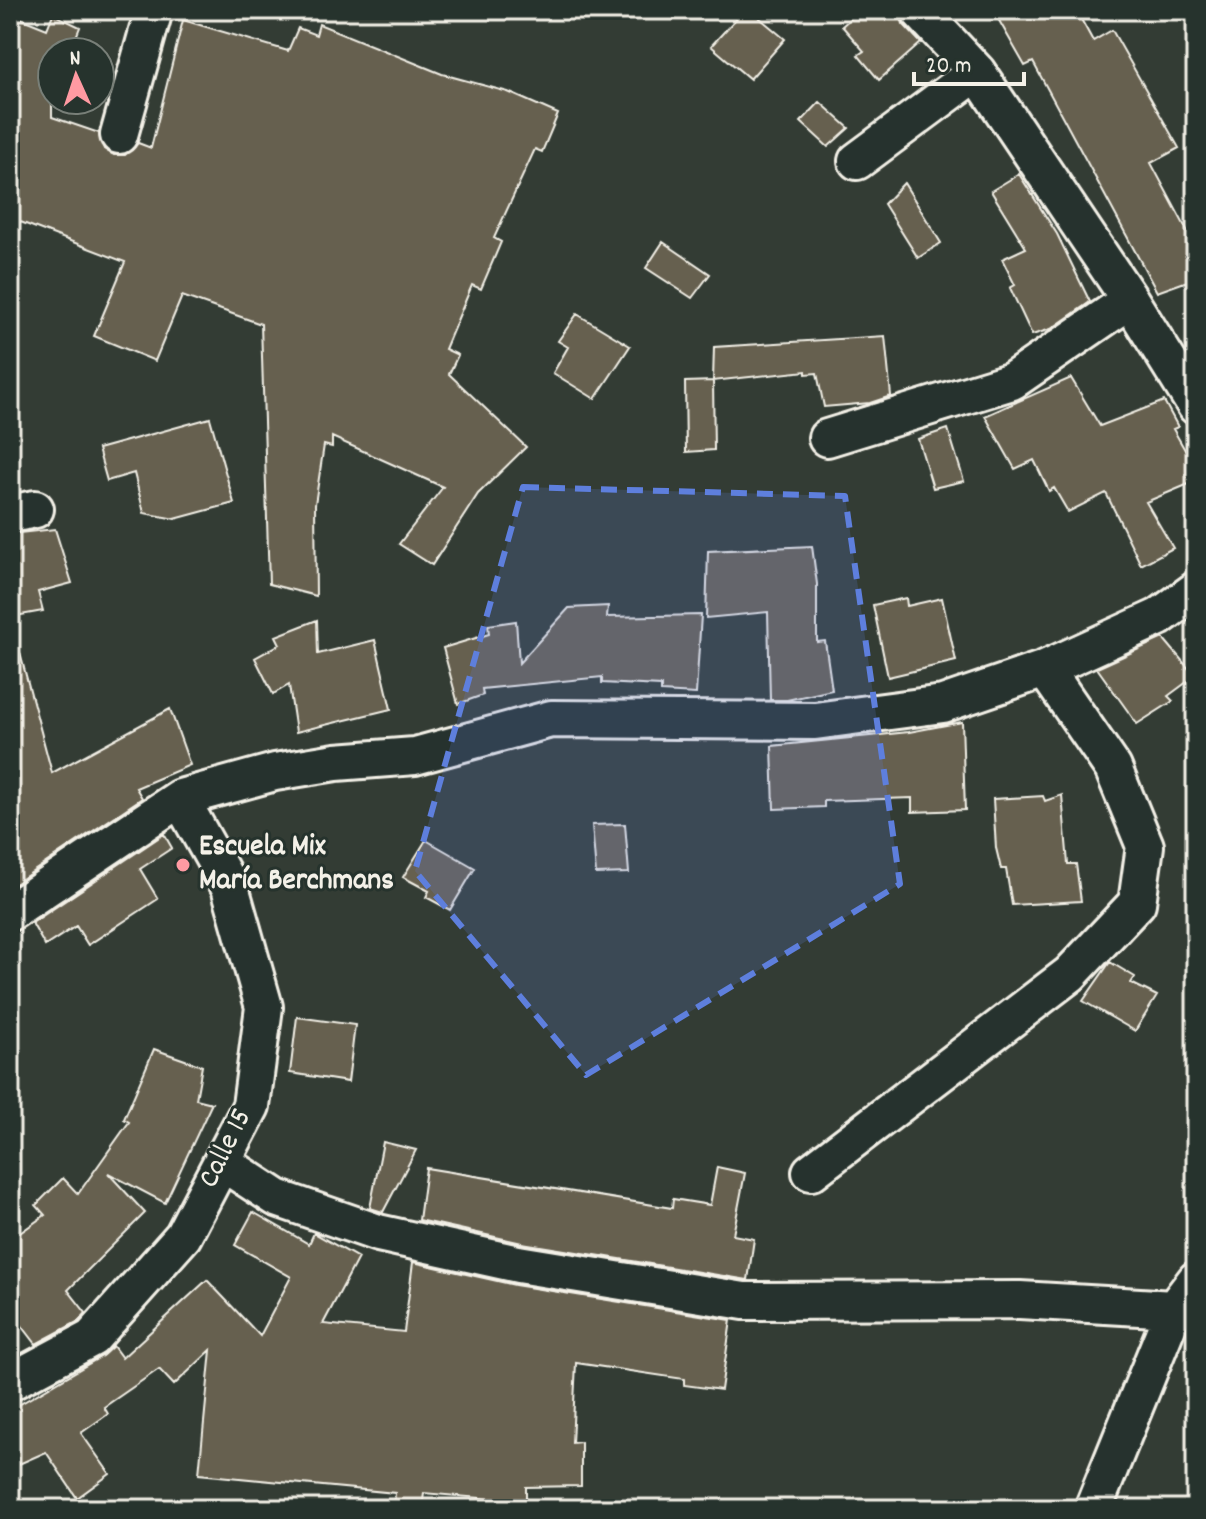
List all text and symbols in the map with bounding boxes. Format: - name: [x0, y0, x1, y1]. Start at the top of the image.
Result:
- north arrow: [36, 36, 116, 116]
- scale bar: [914, 36, 1024, 86]
- text: N: [69, 44, 82, 75]
- text: 20 m: [926, 50, 972, 84]
- place label: Escuela Mix María Berchmans: [199, 827, 394, 904]
- marker: Escuela Mix María Berchmans: [174, 856, 192, 874]
- street label: Calle 15: [189, 1102, 265, 1196]

